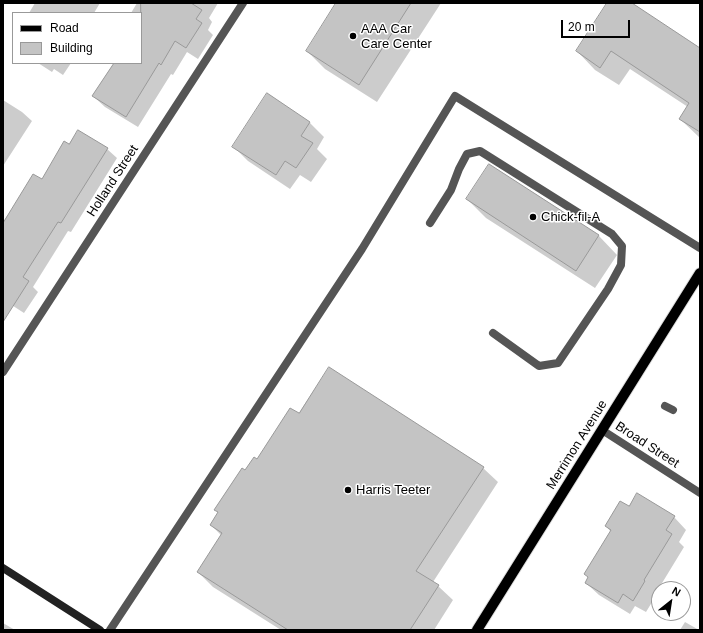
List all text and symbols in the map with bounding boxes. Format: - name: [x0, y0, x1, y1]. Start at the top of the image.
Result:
- legend: [12, 12, 142, 64]
- scale bar: [563, 12, 632, 38]
- text: 20 m: [568, 20, 595, 34]
- text: Road: [50, 21, 79, 35]
- place label: AAA Car Care Center: [361, 21, 432, 52]
- marker: AAA Car Care Center: [348, 31, 358, 41]
- text: Building: [50, 41, 93, 55]
- street label: Holland Street: [84, 142, 142, 220]
- place label: Chick-fil-A: [541, 209, 600, 225]
- marker: Chick-fil-A: [528, 212, 538, 222]
- street label: Merrimon Avenue: [543, 397, 611, 493]
- street label: Broad Street: [612, 419, 682, 471]
- place label: Harris Teeter: [356, 482, 430, 498]
- marker: Harris Teeter: [343, 485, 353, 495]
- north arrow: [651, 581, 691, 621]
- text: N: [670, 584, 683, 599]

